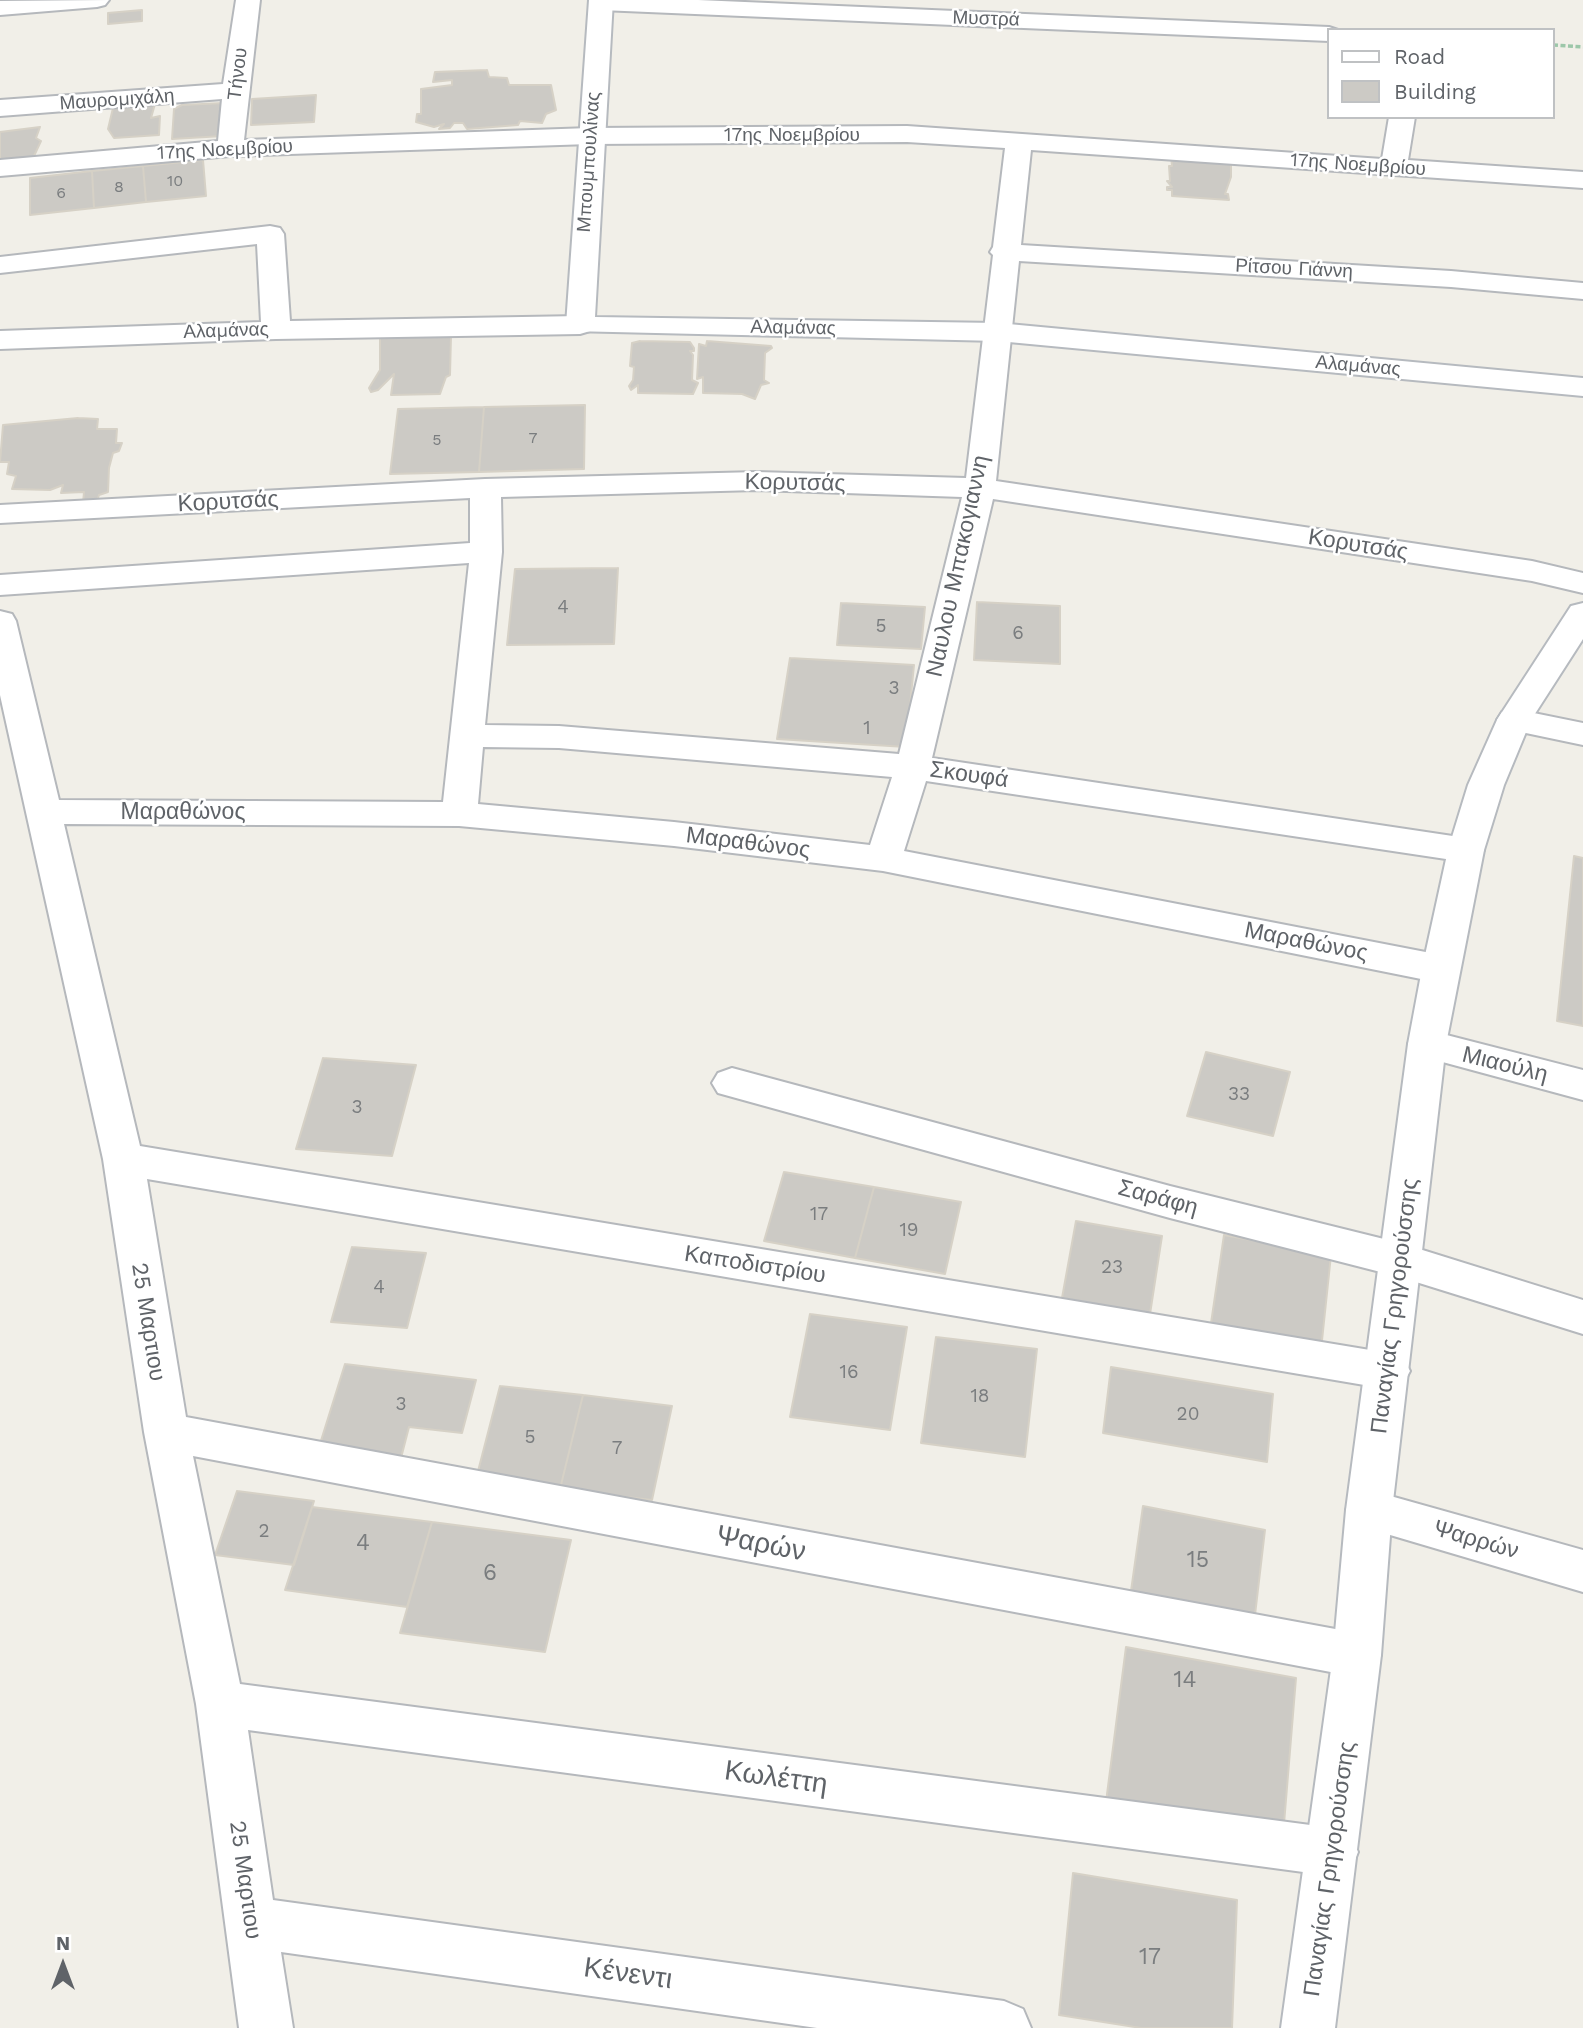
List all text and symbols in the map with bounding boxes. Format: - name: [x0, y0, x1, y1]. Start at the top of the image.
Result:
- street label: Μυστρά: [952, 6, 1020, 32]
- legend: [1328, 28, 1555, 119]
- text: Road: [1394, 44, 1445, 69]
- street label: Τήνου: [223, 46, 253, 102]
- text: Building: [1394, 79, 1476, 104]
- street label: Μαυρομιχάλη: [59, 85, 175, 115]
- street label: Μπουμπουλίνας: [573, 91, 605, 233]
- street label: 17ης Νοεμβρίου: [724, 124, 860, 146]
- street label: 17ης Νοεμβρίου: [157, 135, 293, 165]
- street label: 17ης Νοεμβρίου: [1289, 149, 1427, 181]
- house number: 10: [167, 171, 183, 191]
- house number: 8: [114, 177, 124, 197]
- house number: 6: [56, 183, 66, 203]
- street label: Ρίτσου Γιάννη: [1235, 255, 1353, 283]
- street label: Αλαμάνας: [750, 316, 836, 340]
- street label: Αλαμάνας: [183, 318, 269, 344]
- street label: Αλαμάνας: [1315, 351, 1401, 381]
- house number: 7: [529, 428, 537, 448]
- house number: 5: [432, 430, 442, 450]
- street label: Ναυλου Μπακογιαννη: [921, 453, 995, 679]
- street label: Κορυτσάς: [744, 468, 846, 498]
- street label: Κορυτσάς: [177, 486, 279, 518]
- street label: Κορυτσάς: [1306, 523, 1410, 567]
- house number: 4: [557, 596, 569, 618]
- house number: 5: [875, 615, 887, 637]
- house number: 6: [1012, 622, 1024, 644]
- house number: 3: [888, 677, 900, 699]
- house number: 1: [863, 717, 871, 739]
- street label: Σκουφά: [928, 756, 1010, 794]
- street label: Μαραθώνος: [121, 798, 245, 826]
- street label: Μαραθώνος: [684, 822, 812, 864]
- street label: Μαραθώνος: [1242, 917, 1370, 967]
- street label: Μιαούλη: [1459, 1041, 1551, 1089]
- house number: 33: [1228, 1083, 1250, 1105]
- house number: 3: [351, 1096, 363, 1118]
- street label: Σαράφη: [1115, 1174, 1201, 1222]
- street label: Παναγίας Γρηγορούσσης: [1366, 1177, 1424, 1435]
- house number: 17: [810, 1203, 828, 1225]
- house number: 19: [899, 1219, 919, 1241]
- street label: Καποδιστρίου: [682, 1240, 828, 1290]
- house number: 23: [1101, 1256, 1123, 1278]
- street label: 25 Μαρτιου: [125, 1261, 171, 1383]
- house number: 4: [373, 1276, 385, 1298]
- house number: 16: [840, 1361, 858, 1383]
- house number: 18: [970, 1385, 990, 1407]
- house number: 3: [395, 1393, 407, 1415]
- house number: 20: [1177, 1403, 1199, 1425]
- house number: 5: [524, 1426, 536, 1448]
- house number: 7: [612, 1437, 622, 1459]
- street label: Ψαρρών: [1430, 1515, 1522, 1565]
- street label: Ψαρών: [713, 1519, 809, 1569]
- house number: 2: [258, 1520, 270, 1542]
- house number: 4: [356, 1529, 370, 1557]
- house number: 15: [1187, 1546, 1209, 1574]
- house number: 6: [483, 1559, 497, 1587]
- house number: 14: [1173, 1666, 1197, 1694]
- street label: Παναγίας Γρηγορούσσης: [1298, 1740, 1362, 1998]
- street label: Κωλέττη: [722, 1754, 830, 1802]
- street label: 25 Μαρτιου: [223, 1819, 267, 1941]
- north arrow: [28, 1930, 98, 2000]
- text: N: [56, 1932, 70, 1955]
- house number: 17: [1139, 1943, 1161, 1971]
- street label: Κένεντι: [582, 1951, 674, 1997]

